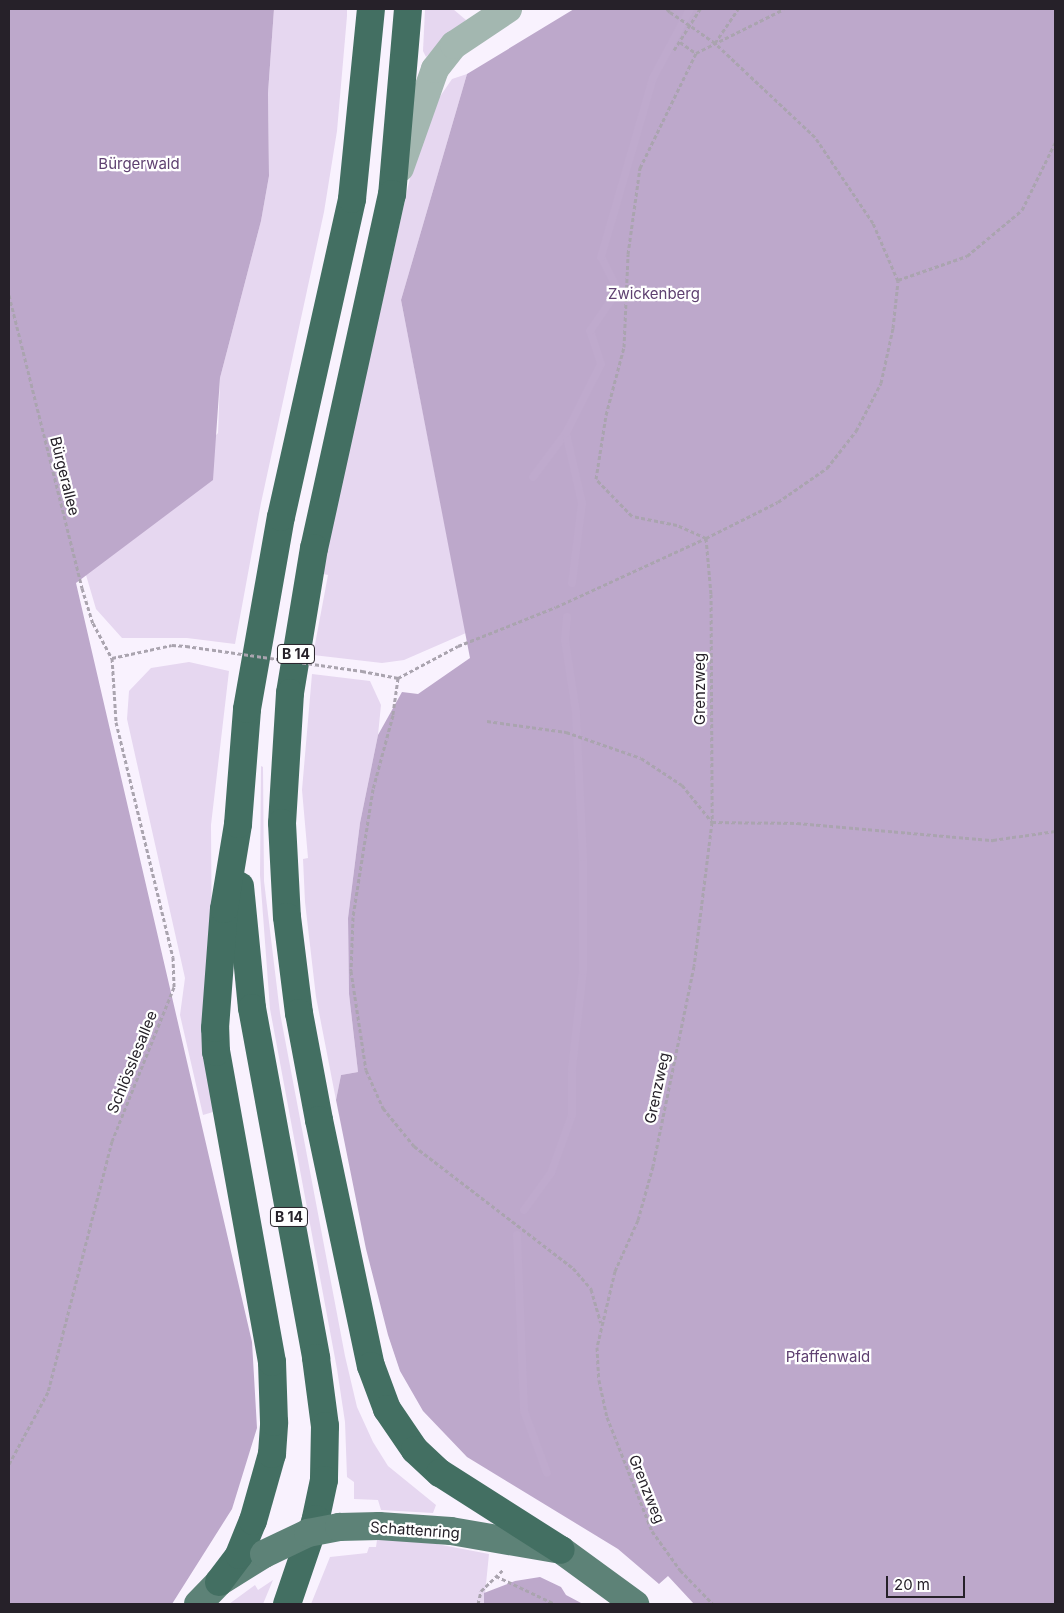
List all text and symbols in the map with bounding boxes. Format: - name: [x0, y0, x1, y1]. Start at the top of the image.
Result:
- park label: Bürgerwald: [98, 155, 180, 173]
- park label: Zwickenberg: [608, 285, 700, 303]
- street label: Bürgerallee: [46, 435, 84, 517]
- road number: B 14: [276, 642, 316, 666]
- street label: Grenzweg: [691, 653, 709, 725]
- street label: Schlösslesallee: [103, 1008, 161, 1116]
- street label: Grenzweg: [641, 1051, 673, 1125]
- road number: B 14: [269, 1206, 309, 1228]
- park label: Pfaffenwald: [786, 1348, 870, 1366]
- street label: Grenzweg: [625, 1452, 669, 1526]
- street label: Schattenring: [369, 1518, 461, 1542]
- scale bar: [889, 1566, 968, 1598]
- text: 20 m: [894, 1575, 930, 1594]

